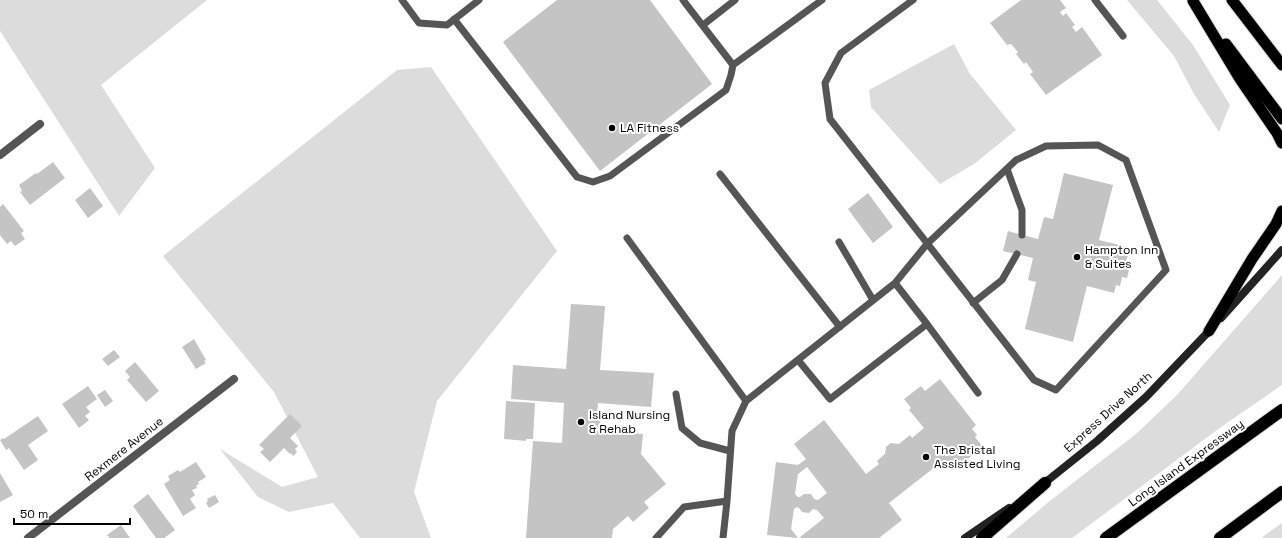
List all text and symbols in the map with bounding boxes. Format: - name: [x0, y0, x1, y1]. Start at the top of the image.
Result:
- place label: LA Fitness: [620, 120, 679, 136]
- marker: LA Fitness: [607, 123, 617, 133]
- place label: Hampton Inn & Suites: [1085, 242, 1158, 272]
- marker: Hampton Inn & Suites: [1072, 252, 1082, 262]
- street label: Express Drive North: [1061, 368, 1155, 456]
- place label: Island Nursing & Rehab: [589, 407, 670, 437]
- street label: Rexmere Avenue: [81, 413, 167, 485]
- street label: Long Island Expressway: [1125, 416, 1247, 510]
- marker: Island Nursing & Rehab: [576, 417, 586, 427]
- place label: The Bristal Assisted Living: [934, 442, 1021, 472]
- marker: The Bristal Assisted Living: [921, 452, 931, 462]
- scale bar: [14, 500, 130, 526]
- text: 50 m: [20, 506, 48, 522]

